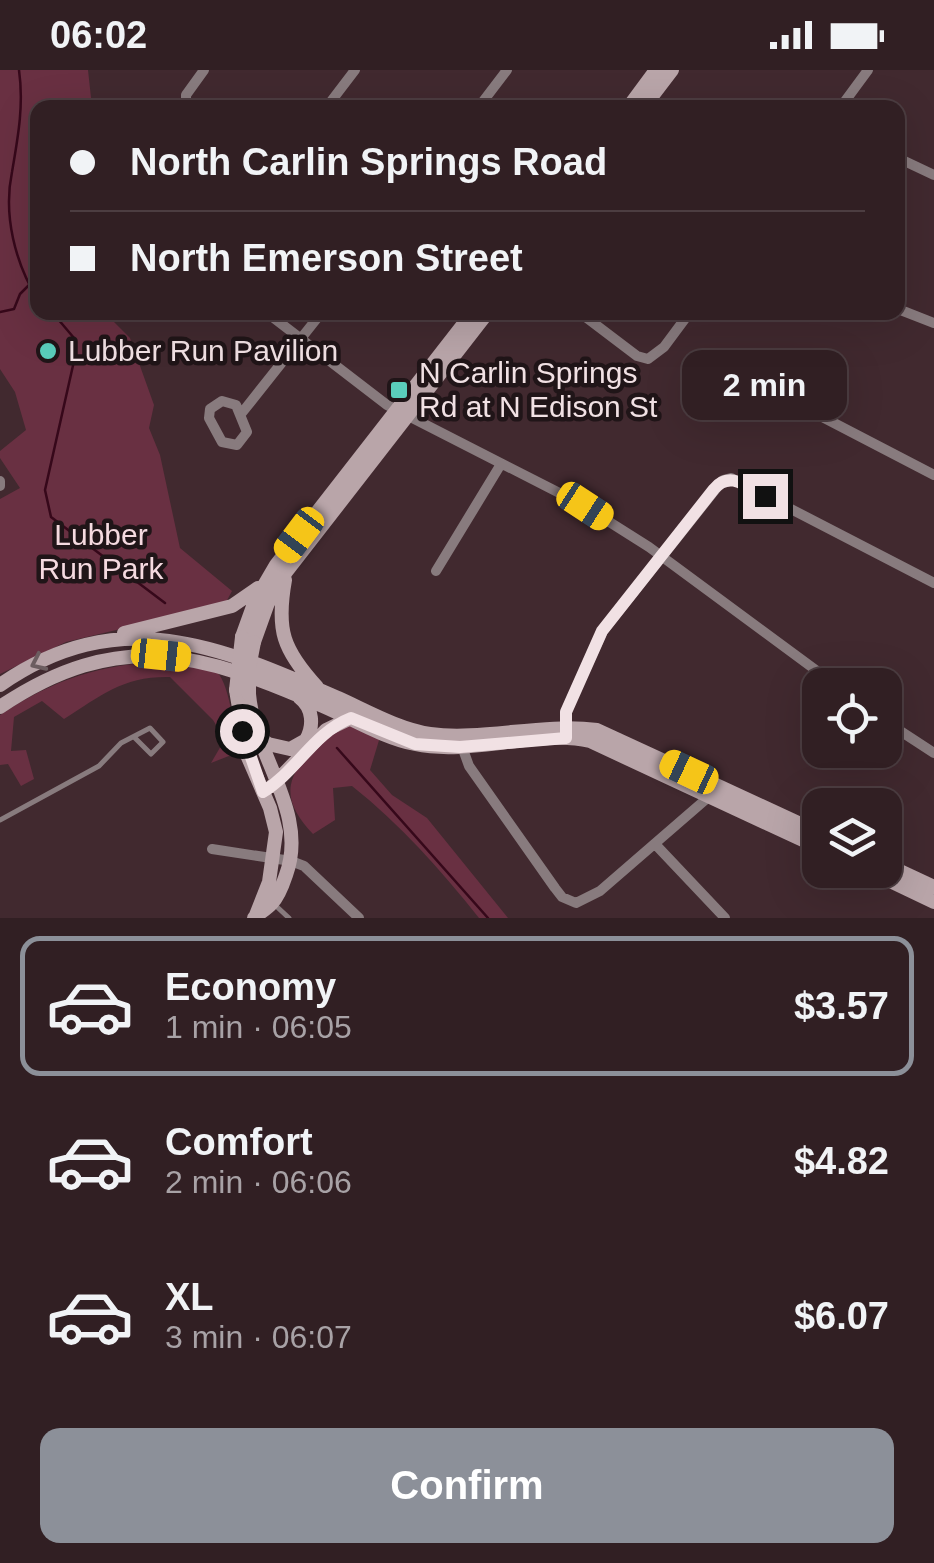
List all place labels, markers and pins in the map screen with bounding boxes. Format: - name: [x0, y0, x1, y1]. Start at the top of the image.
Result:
- place label: Lubber Run Pavilion: [68, 334, 338, 367]
- marker: Lubber Run Pavilion: [37, 340, 59, 362]
- place label: N Carlin Springs Rd at N Edison St: [419, 356, 658, 423]
- marker: N Carlin Springs Rd at N Edison St: [388, 379, 410, 401]

